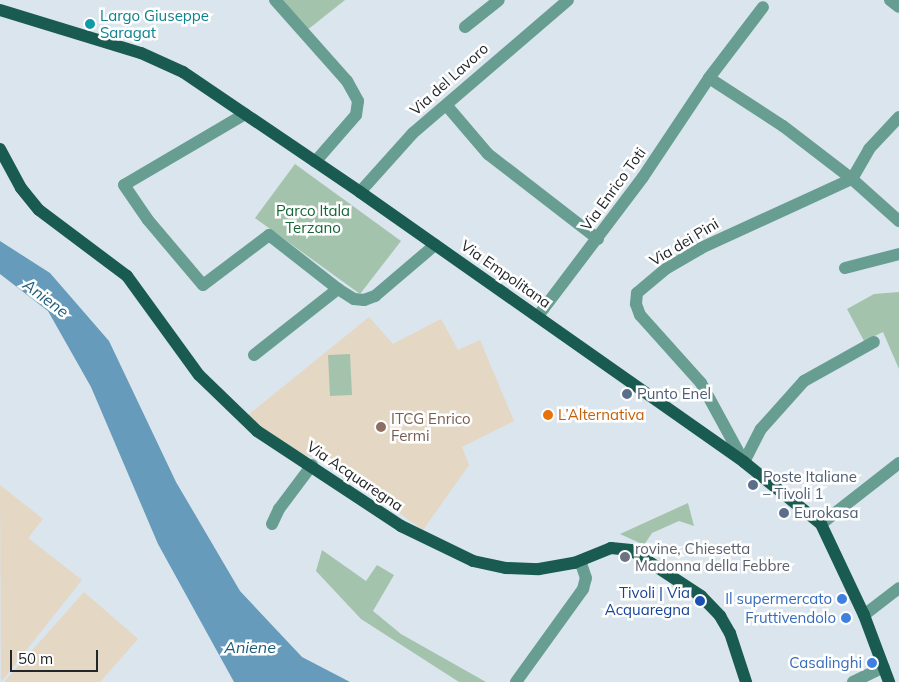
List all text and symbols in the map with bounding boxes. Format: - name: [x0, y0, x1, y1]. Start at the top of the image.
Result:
- place label: Largo Giuseppe Saragat: [100, 6, 209, 41]
- marker: Largo Giuseppe Saragat: [84, 18, 96, 30]
- street label: Via del Lavoro: [406, 39, 492, 119]
- street label: Via Enrico Toti: [577, 144, 649, 234]
- park label: Parco Itala Terzano: [276, 201, 350, 236]
- street label: Via dei Pini: [646, 214, 722, 270]
- street label: Via Empolitana: [458, 236, 554, 312]
- water label: Aniene: [20, 275, 72, 321]
- place label: Punto Enel: [637, 385, 711, 403]
- marker: Punto Enel: [621, 388, 633, 400]
- place label: L’Alternativa: [558, 406, 645, 424]
- place label: ITCG Enrico Fermi: [391, 409, 471, 444]
- marker: L’Alternativa: [542, 409, 554, 421]
- marker: ITCG Enrico Fermi: [375, 421, 387, 433]
- street label: Via Acquaregna: [303, 437, 407, 515]
- place label: Poste Italiane – Tivoli 1: [763, 467, 857, 502]
- marker: Poste Italiane – Tivoli 1: [747, 479, 759, 491]
- place label: Eurokasa: [794, 504, 858, 522]
- marker: Eurokasa: [778, 507, 790, 519]
- place label: rovine, Chiesetta Madonna della Febbre: [635, 539, 790, 574]
- marker: rovine, Chiesetta Madonna della Febbre: [619, 551, 631, 563]
- place label: Tivoli | Via Acquaregna: [605, 583, 690, 618]
- place label: Il supermercato: [725, 590, 832, 608]
- marker: Il supermercato: [836, 593, 848, 605]
- marker: Tivoli | Via Acquaregna: [694, 595, 706, 607]
- place label: Fruttivendolo: [745, 609, 836, 627]
- marker: Fruttivendolo: [840, 612, 852, 624]
- water label: Aniene: [224, 637, 276, 657]
- scale bar: [12, 640, 100, 672]
- text: 50 m: [18, 649, 53, 668]
- place label: Casalinghi: [789, 654, 862, 672]
- marker: Casalinghi: [866, 657, 878, 669]

